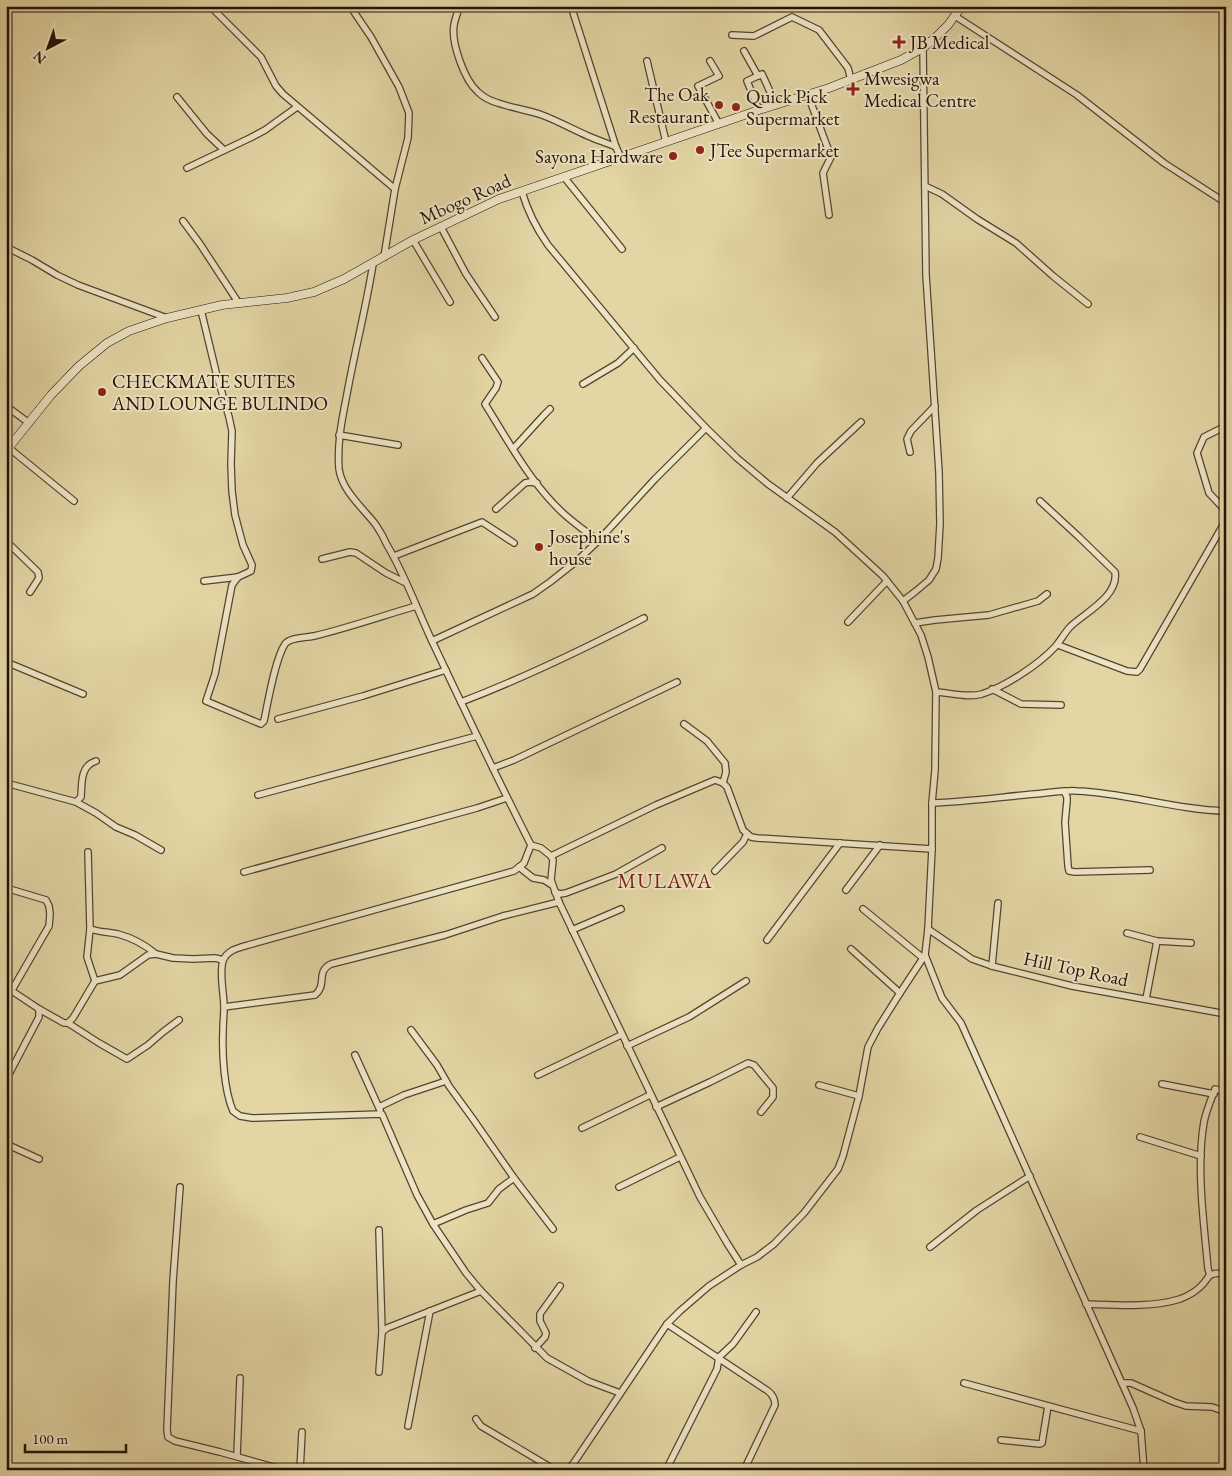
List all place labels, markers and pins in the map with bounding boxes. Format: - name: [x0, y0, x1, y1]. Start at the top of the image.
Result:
- place label: JB Medical: [908, 30, 990, 55]
- marker: JB Medical: [892, 35, 906, 49]
- place label: Mwesigwa Medical Centre: [864, 66, 976, 113]
- place label: The Oak Restaurant: [628, 82, 710, 129]
- marker: Mwesigwa Medical Centre: [846, 82, 860, 96]
- place label: Quick Pick Supermarket: [746, 84, 839, 131]
- marker: The Oak Restaurant: [713, 99, 725, 111]
- marker: Quick Pick Supermarket: [730, 101, 742, 113]
- place label: JTee Supermarket: [708, 138, 839, 163]
- place label: Sayona Hardware: [535, 144, 663, 169]
- marker: JTee Supermarket: [694, 144, 706, 156]
- marker: Sayona Hardware: [667, 150, 679, 162]
- place label: CHECKMATE SUITES AND LOUNGE BULINDO: [111, 369, 328, 416]
- marker: CHECKMATE SUITES AND LOUNGE BULINDO: [96, 386, 108, 398]
- place label: Josephine's house: [547, 524, 630, 571]
- marker: Josephine's house: [533, 541, 545, 553]

